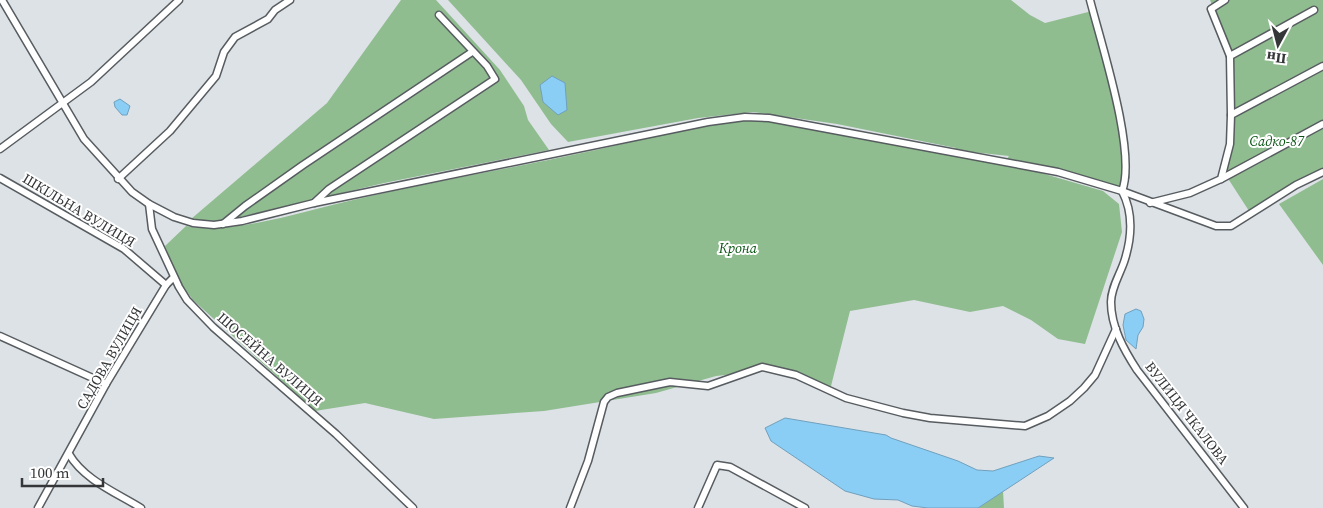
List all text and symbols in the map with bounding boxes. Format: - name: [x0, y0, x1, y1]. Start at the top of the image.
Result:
- north arrow: [1253, 20, 1303, 70]
- text: Пн: [1265, 47, 1287, 69]
- park label: Садко-87: [1250, 131, 1305, 151]
- street label: ШКІЛЬНА ВУЛИЦЯ: [19, 168, 139, 252]
- park label: Крона: [718, 238, 758, 258]
- street label: САДОВА ВУЛИЦЯ: [71, 303, 147, 413]
- street label: ШОСЕЙНА ВУЛИЦЯ: [213, 308, 327, 410]
- street label: ВУЛИЦЯ ЧКАЛОВА: [1140, 357, 1234, 469]
- scale bar: [22, 456, 104, 488]
- text: 100 m: [30, 462, 70, 483]

